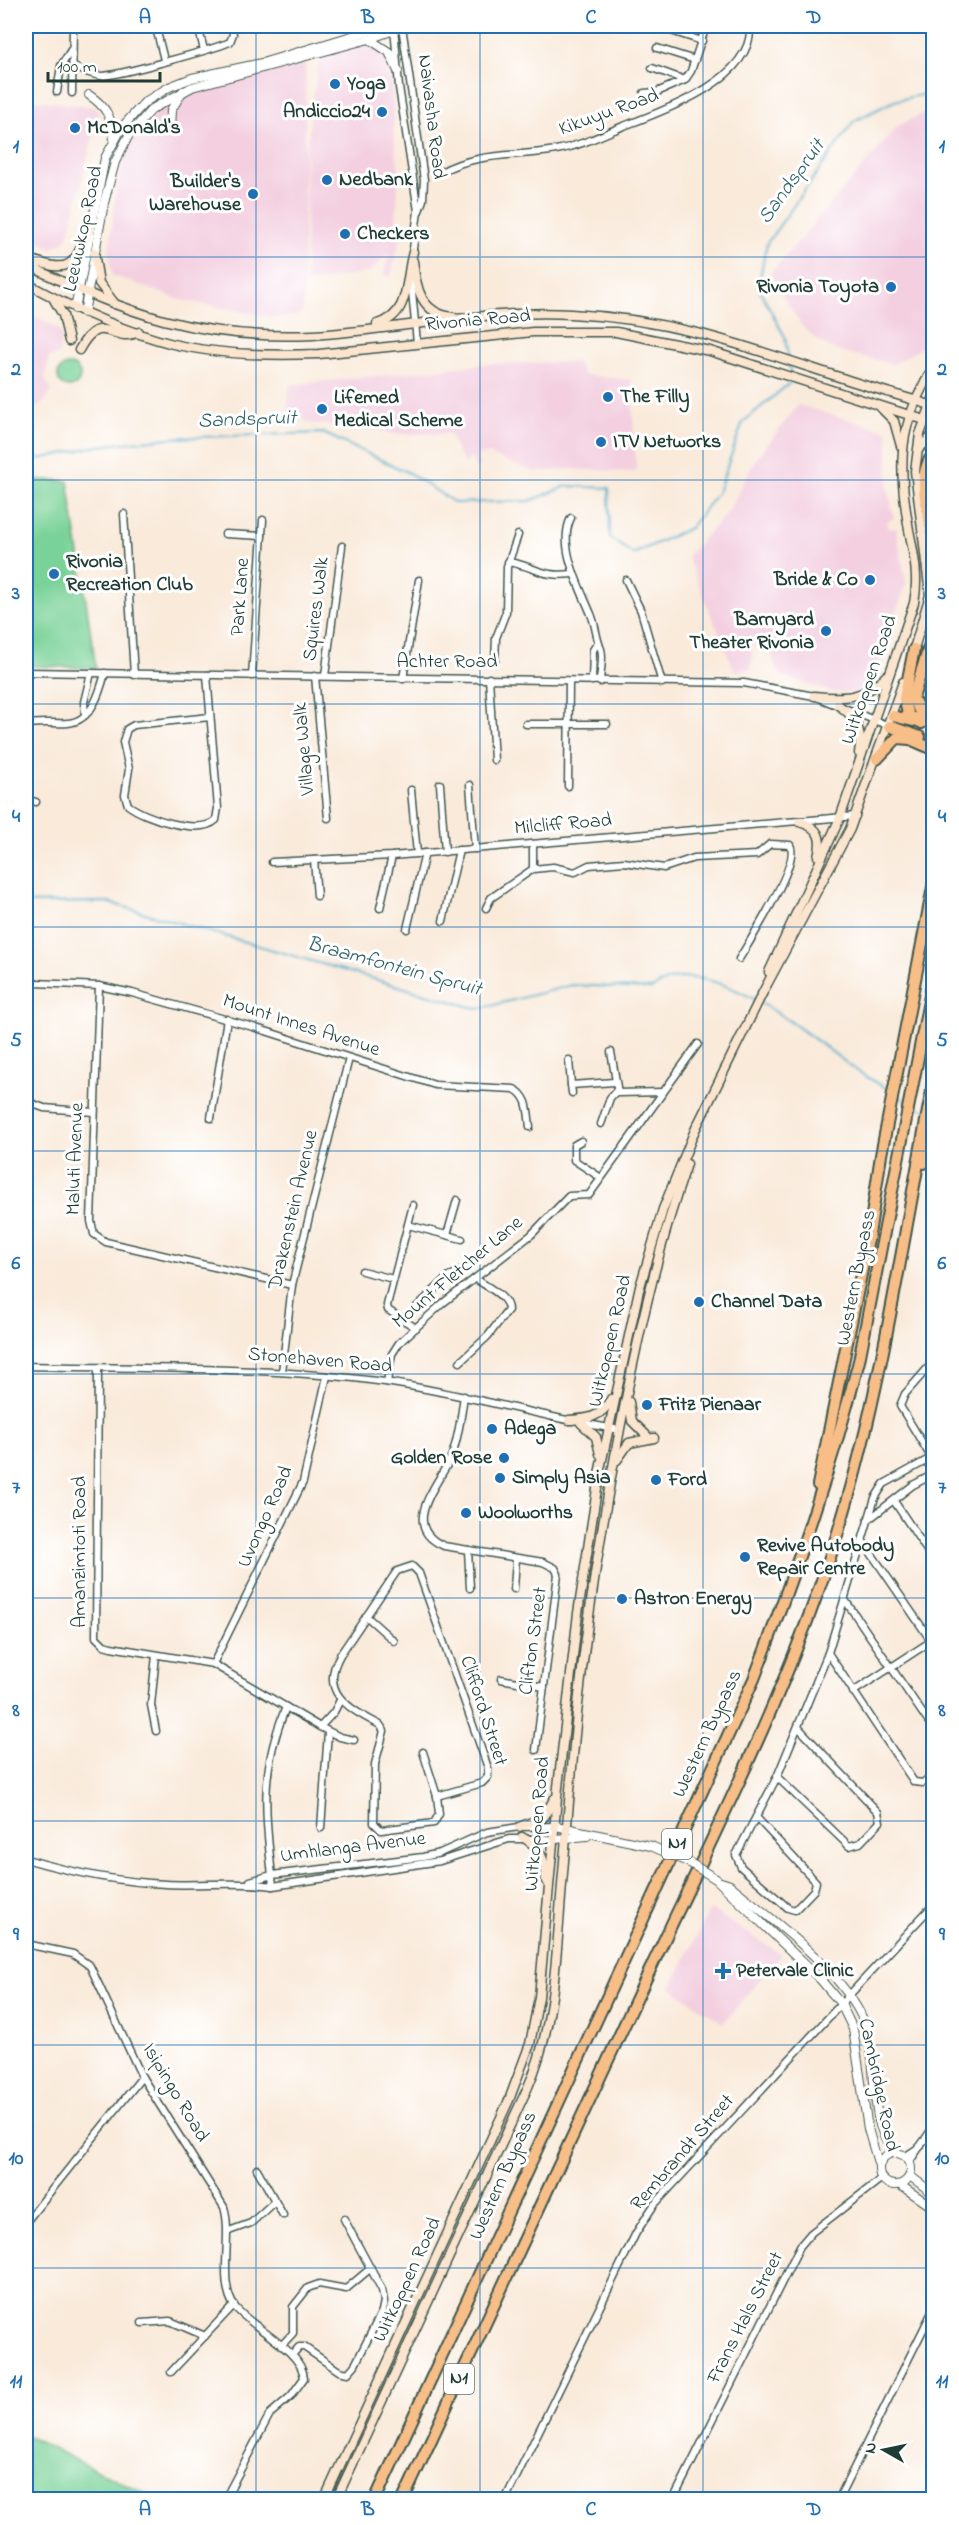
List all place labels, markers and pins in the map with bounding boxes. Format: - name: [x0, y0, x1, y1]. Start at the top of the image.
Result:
- place label: Yoga: [346, 70, 386, 100]
- marker: Yoga: [328, 77, 342, 91]
- place label: Andiccio24: [283, 98, 371, 127]
- marker: Andiccio24: [375, 105, 389, 119]
- place label: McDonald's: [87, 114, 181, 143]
- marker: McDonald's: [68, 121, 82, 135]
- place label: Nedbank: [339, 166, 414, 195]
- place label: Builder's Warehouse: [149, 168, 242, 220]
- marker: Nedbank: [320, 173, 334, 187]
- marker: Builder's Warehouse: [246, 187, 260, 201]
- place label: Checkers: [357, 220, 429, 249]
- marker: Checkers: [338, 227, 352, 241]
- place label: Rivonia Toyota: [756, 273, 879, 303]
- marker: Rivonia Toyota: [884, 280, 898, 294]
- place label: The Filly: [620, 383, 689, 413]
- place label: Lifemed Medical Scheme: [334, 384, 464, 436]
- marker: The Filly: [601, 390, 615, 404]
- marker: Lifemed Medical Scheme: [315, 402, 329, 416]
- place label: ITV Networks: [613, 428, 721, 457]
- marker: ITV Networks: [594, 435, 608, 449]
- place label: Rivonia Recreation Club: [66, 548, 193, 600]
- place label: Bride & Co: [773, 566, 858, 595]
- marker: Rivonia Recreation Club: [47, 567, 61, 581]
- marker: Bride & Co: [863, 573, 877, 587]
- place label: Barnyard Theater Rivonia: [689, 606, 815, 658]
- marker: Barnyard Theater Rivonia: [819, 624, 833, 638]
- place label: Channel Data: [711, 1288, 823, 1317]
- marker: Channel Data: [692, 1295, 706, 1309]
- place label: Fritz Pienaar: [658, 1391, 762, 1420]
- marker: Fritz Pienaar: [640, 1398, 654, 1412]
- place label: Adega: [504, 1415, 557, 1445]
- marker: Adega: [485, 1422, 499, 1436]
- place label: Golden Rose: [391, 1444, 493, 1473]
- marker: Golden Rose: [497, 1451, 511, 1465]
- place label: Simply Asia: [512, 1464, 611, 1494]
- place label: Ford: [667, 1466, 708, 1495]
- marker: Simply Asia: [493, 1471, 507, 1485]
- marker: Ford: [649, 1473, 663, 1487]
- place label: Woolworths: [478, 1499, 573, 1528]
- marker: Woolworths: [459, 1506, 473, 1520]
- place label: Revive Autobody Repair Centre: [757, 1532, 894, 1584]
- marker: Revive Autobody Repair Centre: [738, 1550, 752, 1564]
- place label: Astron Energy: [634, 1585, 752, 1615]
- marker: Astron Energy: [615, 1592, 629, 1606]
- place label: Petervale Clinic: [736, 1957, 854, 1986]
- marker: Petervale Clinic: [714, 1962, 732, 1980]

